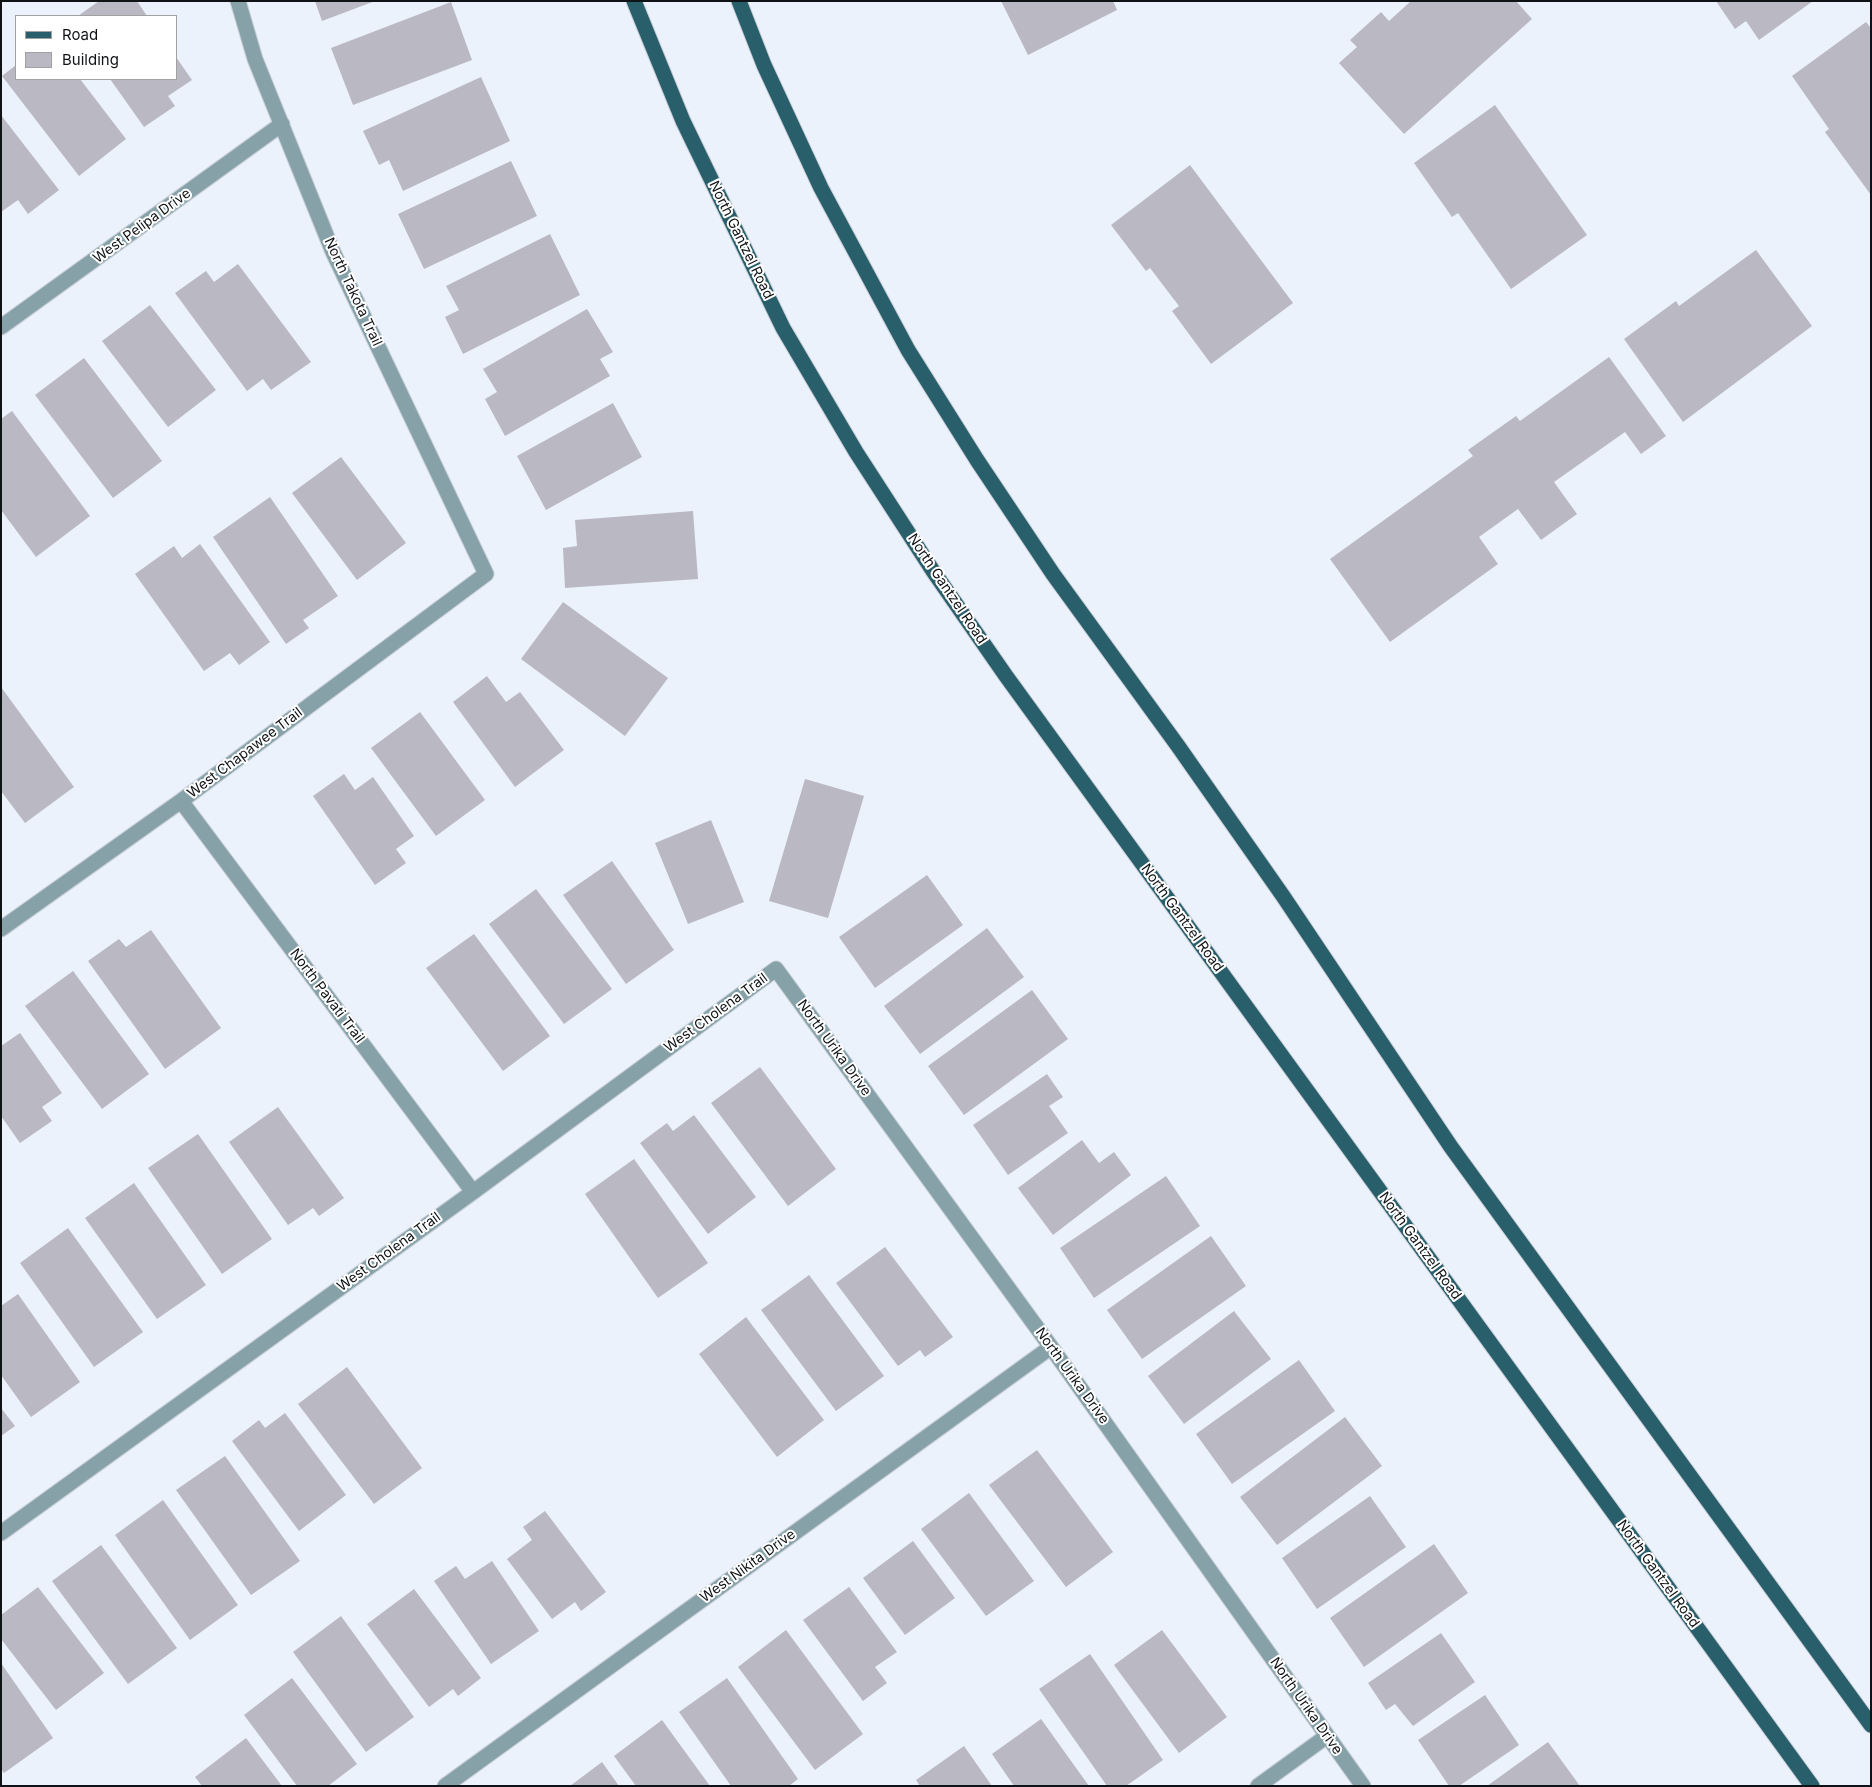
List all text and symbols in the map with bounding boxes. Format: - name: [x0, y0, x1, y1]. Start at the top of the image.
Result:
- legend: [15, 15, 178, 80]
- text: Road: [62, 25, 98, 44]
- text: Building: [62, 50, 119, 69]
- street label: North Gantzel Road: [705, 178, 777, 302]
- street label: West Pelipa Drive: [90, 185, 194, 267]
- street label: North Takota Trail: [321, 235, 385, 349]
- street label: North Gantzel Road: [904, 531, 990, 647]
- street label: West Chapawee Trail: [184, 704, 306, 802]
- street label: North Gantzel Road: [1137, 861, 1227, 975]
- street label: North Pavati Trail: [286, 946, 368, 1046]
- street label: West Cholena Trail: [661, 970, 771, 1056]
- street label: North Urika Drive: [793, 997, 875, 1099]
- street label: North Gantzel Road: [1375, 1189, 1465, 1303]
- street label: West Cholena Trail: [334, 1209, 444, 1295]
- street label: North Urika Drive: [1031, 1325, 1113, 1427]
- street label: North Gantzel Road: [1613, 1517, 1703, 1631]
- street label: West Nikita Drive: [697, 1526, 799, 1606]
- street label: North Urika Drive: [1266, 1654, 1346, 1758]

